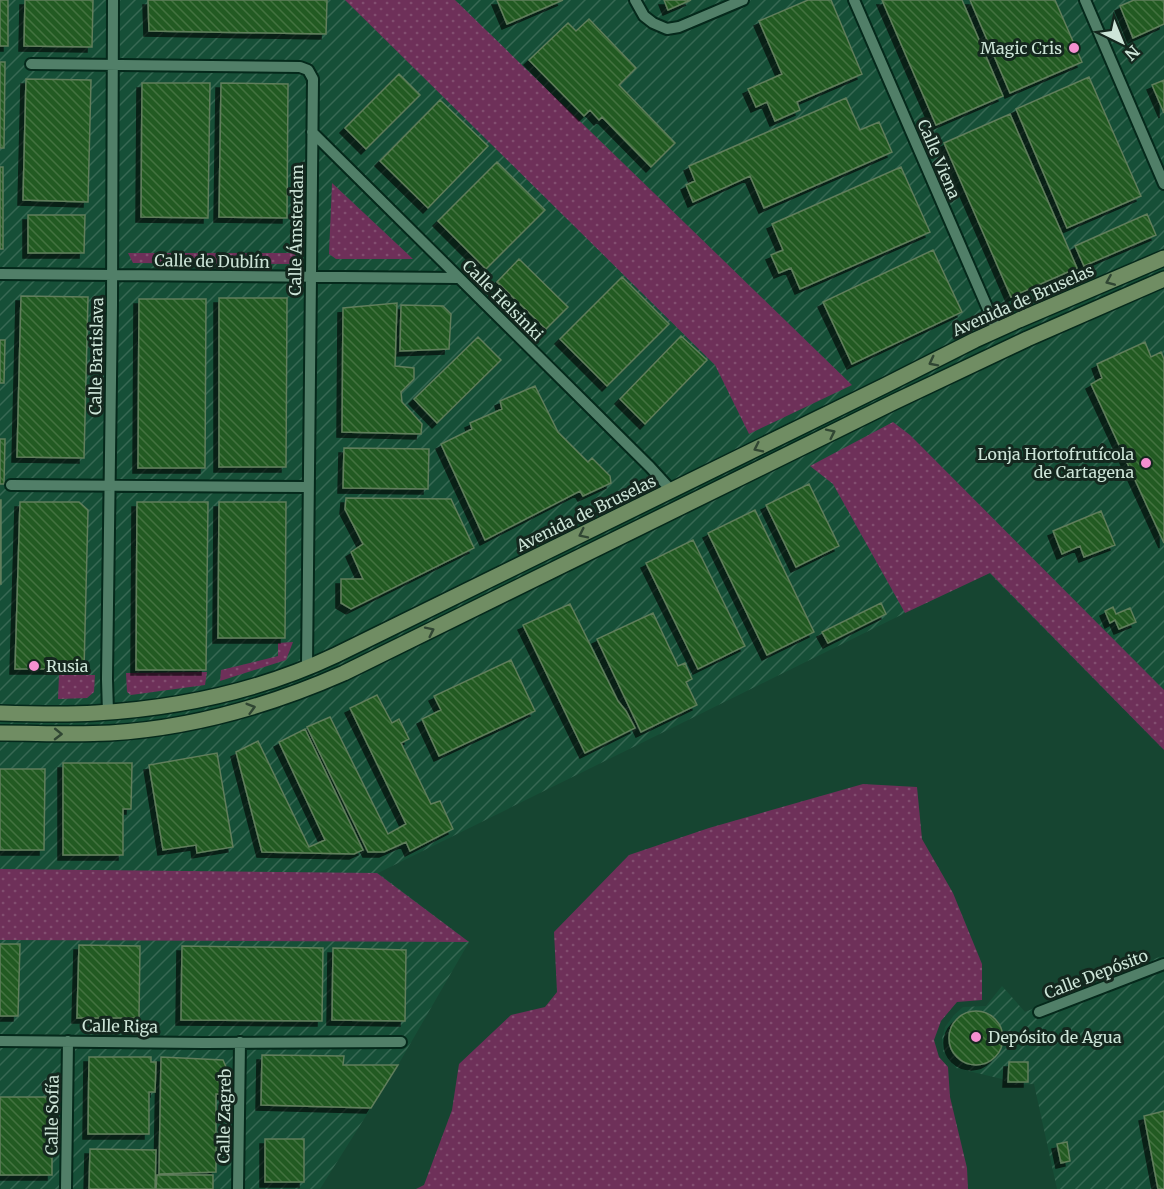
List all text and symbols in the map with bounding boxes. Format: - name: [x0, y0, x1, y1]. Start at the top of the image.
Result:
- north arrow: [1092, 12, 1152, 72]
- place label: Magic Cris: [980, 38, 1062, 58]
- marker: Magic Cris: [1067, 41, 1081, 55]
- text: N: [1121, 41, 1144, 65]
- street label: Calle Viena: [913, 116, 965, 202]
- street label: Calle Ámsterdam: [285, 164, 307, 296]
- street label: Calle de Dublín: [154, 250, 270, 272]
- street label: Calle Helsinki: [458, 255, 548, 345]
- street label: Avenida de Bruselas: [948, 260, 1097, 341]
- one-way arrow: [1106, 274, 1117, 286]
- street label: Calle Bratislava: [85, 297, 107, 415]
- one-way arrow: [929, 355, 939, 366]
- one-way arrow: [824, 429, 835, 441]
- one-way arrow: [753, 441, 764, 453]
- place label: Lonja Hortofrutícola de Cartagena: [977, 444, 1134, 482]
- marker: Lonja Hortofrutícola de Cartagena: [1139, 456, 1153, 470]
- street label: Avenida de Bruselas: [512, 470, 659, 556]
- one-way arrow: [578, 527, 589, 538]
- one-way arrow: [423, 627, 434, 638]
- place label: Rusia: [46, 656, 89, 676]
- marker: Rusia: [27, 659, 41, 673]
- one-way arrow: [245, 703, 256, 715]
- one-way arrow: [54, 727, 63, 740]
- street label: Calle Depósito: [1041, 945, 1151, 1003]
- street label: Calle Riga: [82, 1015, 158, 1037]
- place label: Depósito de Agua: [988, 1027, 1122, 1047]
- marker: Depósito de Agua: [969, 1030, 983, 1044]
- street label: Calle Zagreb: [213, 1068, 235, 1164]
- street label: Calle Sofía: [41, 1074, 63, 1155]

